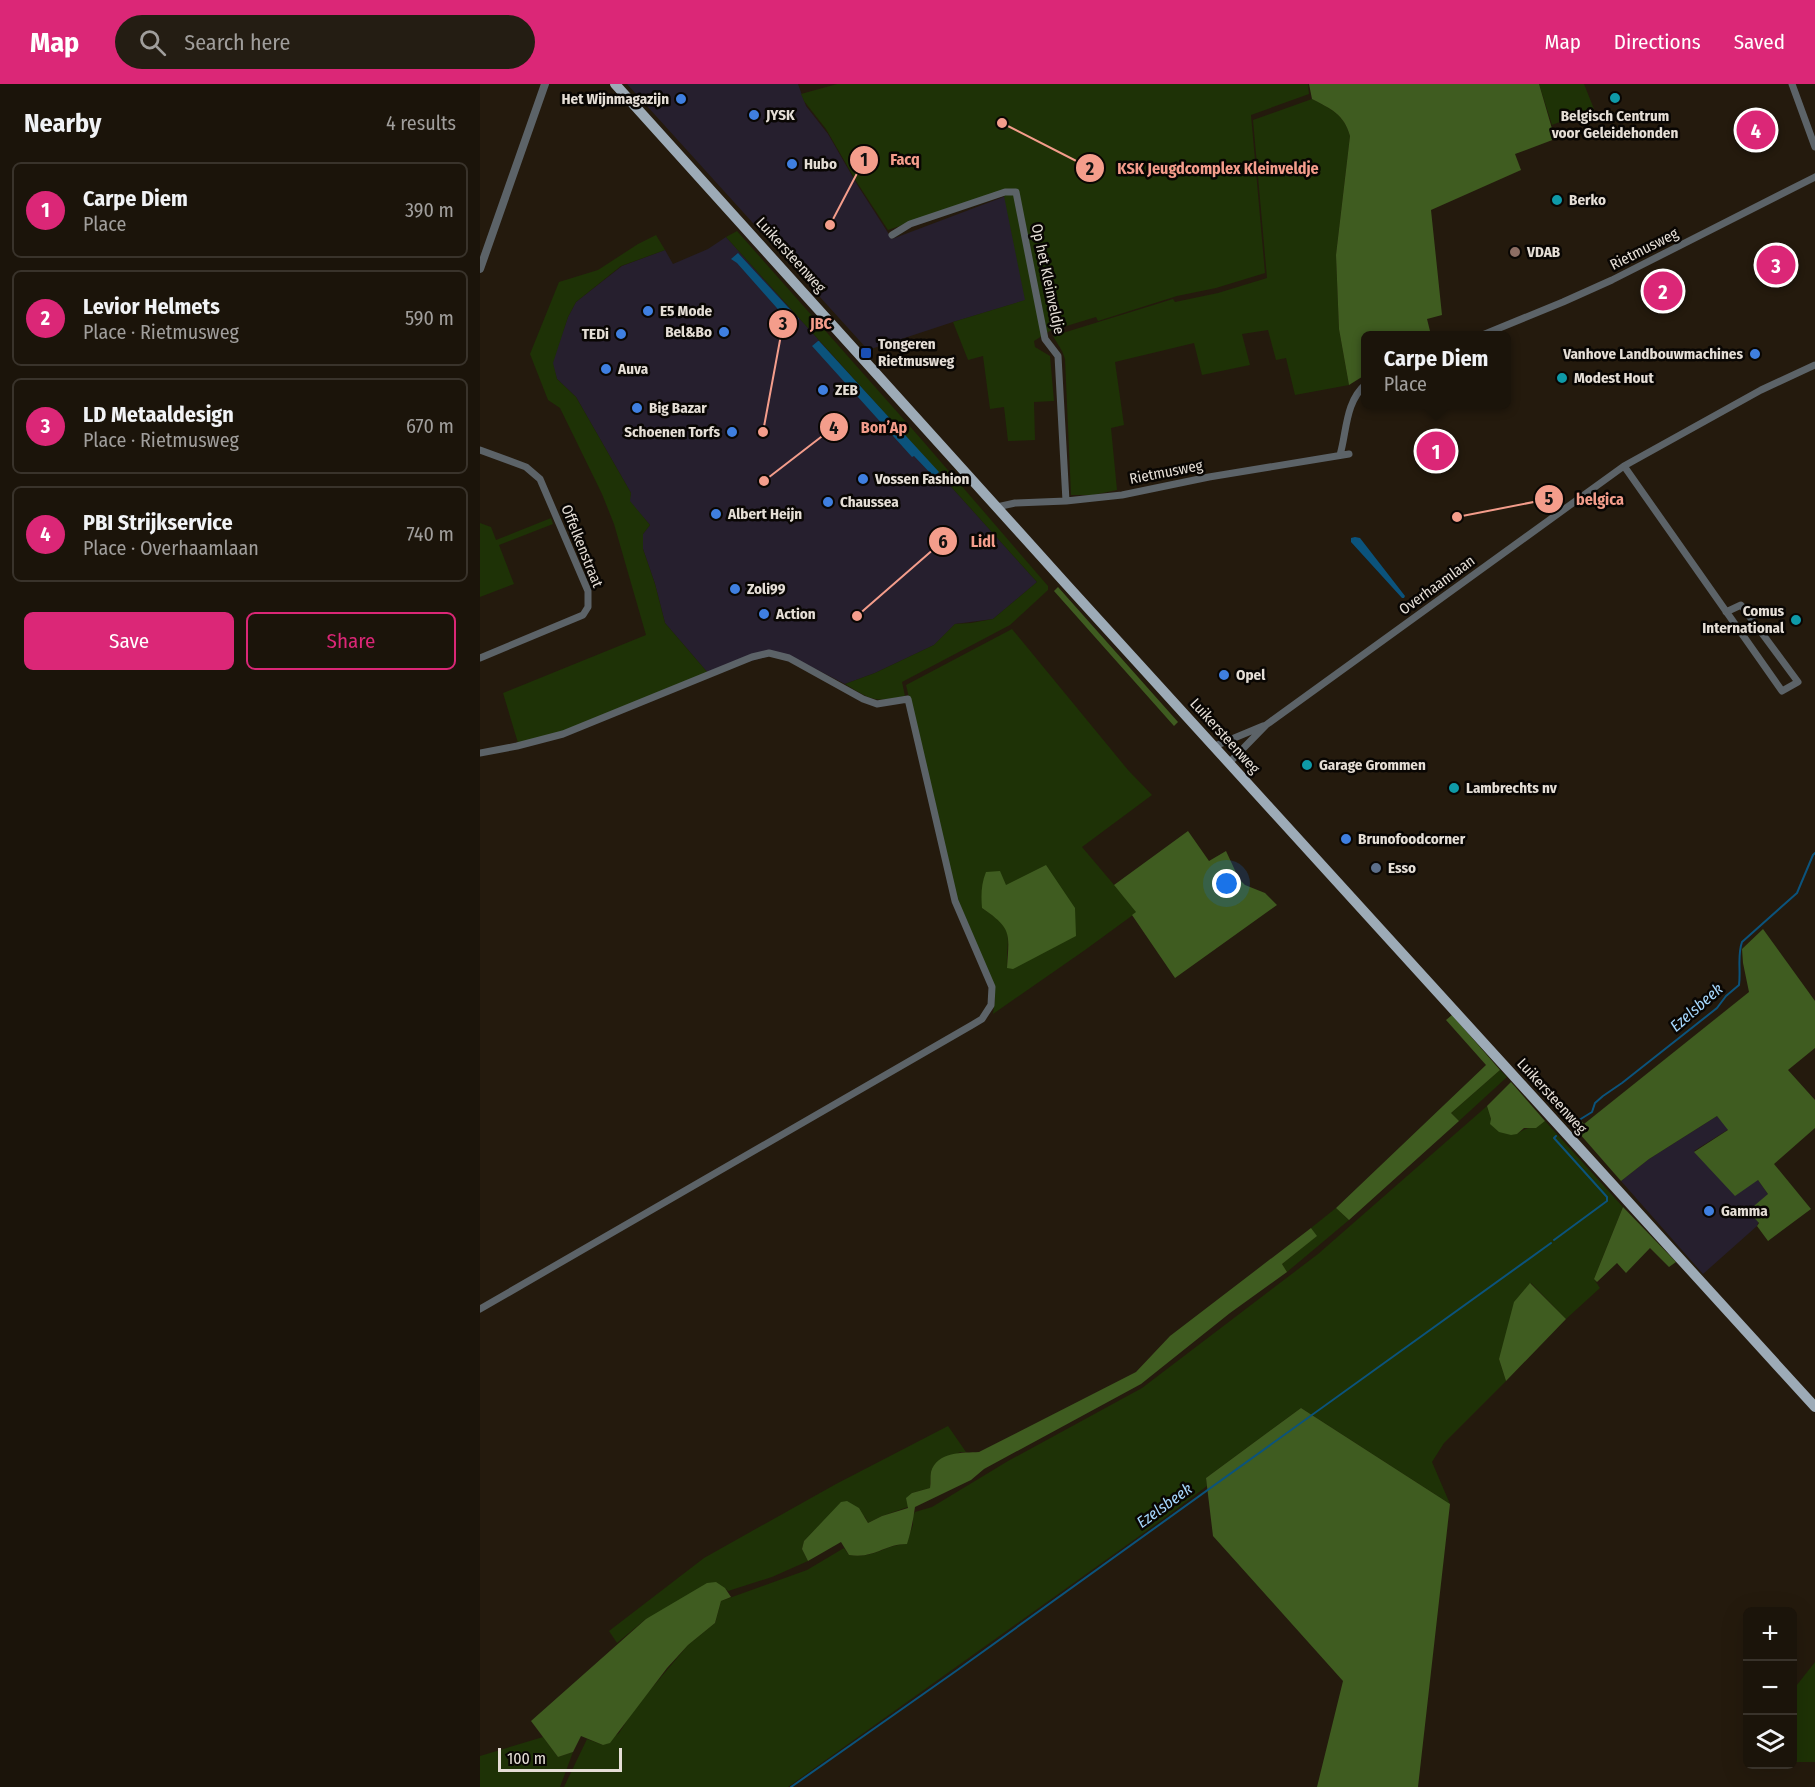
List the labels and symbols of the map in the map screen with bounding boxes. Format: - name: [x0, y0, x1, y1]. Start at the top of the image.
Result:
- place label: Het Wijnmagazijn: [562, 90, 669, 108]
- marker: Belgisch Centrum voor Geleidehonden: [1608, 91, 1622, 105]
- marker: Het Wijnmagazijn: [674, 92, 688, 106]
- place label: JYSK: [765, 106, 795, 124]
- place label: Belgisch Centrum voor Geleidehonden: [1551, 107, 1678, 142]
- marker: JYSK: [747, 108, 761, 122]
- pin: 4: [1736, 108, 1776, 152]
- callout: Facq: [849, 143, 932, 177]
- text: 1: [860, 149, 868, 171]
- text: Facq: [890, 150, 920, 169]
- callout: KSK Jeugdcomplex Kleinveldje: [1075, 151, 1331, 185]
- place label: Hubo: [804, 155, 837, 173]
- marker: Hubo: [785, 157, 799, 171]
- text: 2: [1085, 158, 1094, 180]
- text: KSK Jeugdcomplex Kleinveldje: [1117, 159, 1319, 178]
- place label: Berko: [1569, 191, 1606, 209]
- marker: Berko: [1550, 193, 1564, 207]
- street label: Luikersteenweg: [752, 214, 830, 296]
- street label: Op het Kleinveldje: [1027, 222, 1069, 336]
- street label: Rietmusweg: [1607, 224, 1681, 274]
- pin: 3: [1756, 242, 1796, 288]
- place label: VDAB: [1526, 243, 1561, 261]
- marker: VDAB: [1508, 245, 1522, 259]
- pin: 2: [1644, 268, 1682, 314]
- place label: E5 Mode: [660, 302, 713, 320]
- marker: E5 Mode: [641, 304, 655, 318]
- callout: JBC: [768, 307, 844, 341]
- text: 3: [778, 313, 788, 335]
- text: JBC: [809, 314, 833, 333]
- place label: Bel&Bo: [665, 323, 712, 341]
- place label: TEDi: [582, 325, 609, 343]
- marker: Bel&Bo: [717, 325, 731, 339]
- marker: TEDi: [614, 327, 628, 341]
- place label: Tongeren Rietmusweg: [878, 335, 955, 370]
- place label: Vanhove Landbouwmachines: [1562, 345, 1743, 363]
- marker: Tongeren Rietmusweg: [859, 346, 873, 360]
- marker: Vanhove Landbouwmachines: [1748, 347, 1762, 361]
- place label: Auva: [617, 360, 649, 378]
- marker: Auva: [599, 362, 613, 376]
- place label: Modest Hout: [1574, 369, 1654, 387]
- marker: Modest Hout: [1555, 371, 1569, 385]
- place label: ZEB: [835, 381, 858, 399]
- marker: ZEB: [816, 383, 830, 397]
- place label: Big Bazar: [649, 399, 707, 417]
- marker: Big Bazar: [630, 401, 644, 415]
- callout: Bon’Ap: [819, 410, 919, 444]
- text: 4: [829, 417, 839, 439]
- text: Bon’Ap: [861, 418, 907, 437]
- place label: Schoenen Torfs: [624, 423, 720, 441]
- marker: Schoenen Torfs: [725, 425, 739, 439]
- pin: 1: [1416, 428, 1456, 473]
- street label: Rietmusweg: [1128, 456, 1204, 488]
- place label: Vossen Fashion: [874, 470, 970, 488]
- marker: Vossen Fashion: [856, 472, 870, 486]
- callout: belgica: [1534, 482, 1636, 516]
- text: 5: [1545, 488, 1554, 510]
- text: belgica: [1576, 490, 1624, 509]
- place label: Chaussea: [840, 493, 899, 511]
- marker: Chaussea: [821, 495, 835, 509]
- street label: Offelkenstraat: [557, 502, 607, 590]
- place label: Albert Heijn: [727, 505, 802, 523]
- marker: Albert Heijn: [709, 507, 723, 521]
- callout: Lidl: [928, 524, 1007, 558]
- text: 6: [938, 531, 948, 553]
- text: Lidl: [971, 532, 996, 551]
- street label: Overhaamlaan: [1396, 552, 1478, 618]
- place label: Zoli99: [747, 580, 786, 598]
- marker: Zoli99: [728, 582, 742, 596]
- place label: Comus International: [1702, 602, 1785, 637]
- place label: Action: [775, 605, 816, 623]
- marker: Action: [757, 607, 771, 621]
- marker: Comus International: [1789, 613, 1803, 627]
- place label: Opel: [1236, 666, 1266, 684]
- marker: Opel: [1217, 668, 1231, 682]
- street label: Luikersteenweg: [1186, 695, 1264, 777]
- place label: Garage Grommen: [1319, 756, 1426, 774]
- marker: Garage Grommen: [1300, 758, 1314, 772]
- place label: Lambrechts nv: [1466, 779, 1558, 797]
- marker: Lambrechts nv: [1447, 781, 1461, 795]
- place label: Brunofoodcorner: [1358, 830, 1466, 848]
- marker: Brunofoodcorner: [1339, 832, 1353, 846]
- place label: Esso: [1388, 859, 1416, 877]
- marker: Esso: [1369, 861, 1383, 875]
- your location: [1212, 869, 1241, 898]
- water label: Ezelsbeek: [1666, 979, 1727, 1035]
- street label: Luikersteenweg: [1513, 1055, 1591, 1137]
- place label: Gamma: [1721, 1202, 1768, 1220]
- marker: Gamma: [1702, 1204, 1716, 1218]
- water label: Ezelsbeek: [1133, 1479, 1196, 1532]
- scale bar: [498, 1745, 622, 1772]

